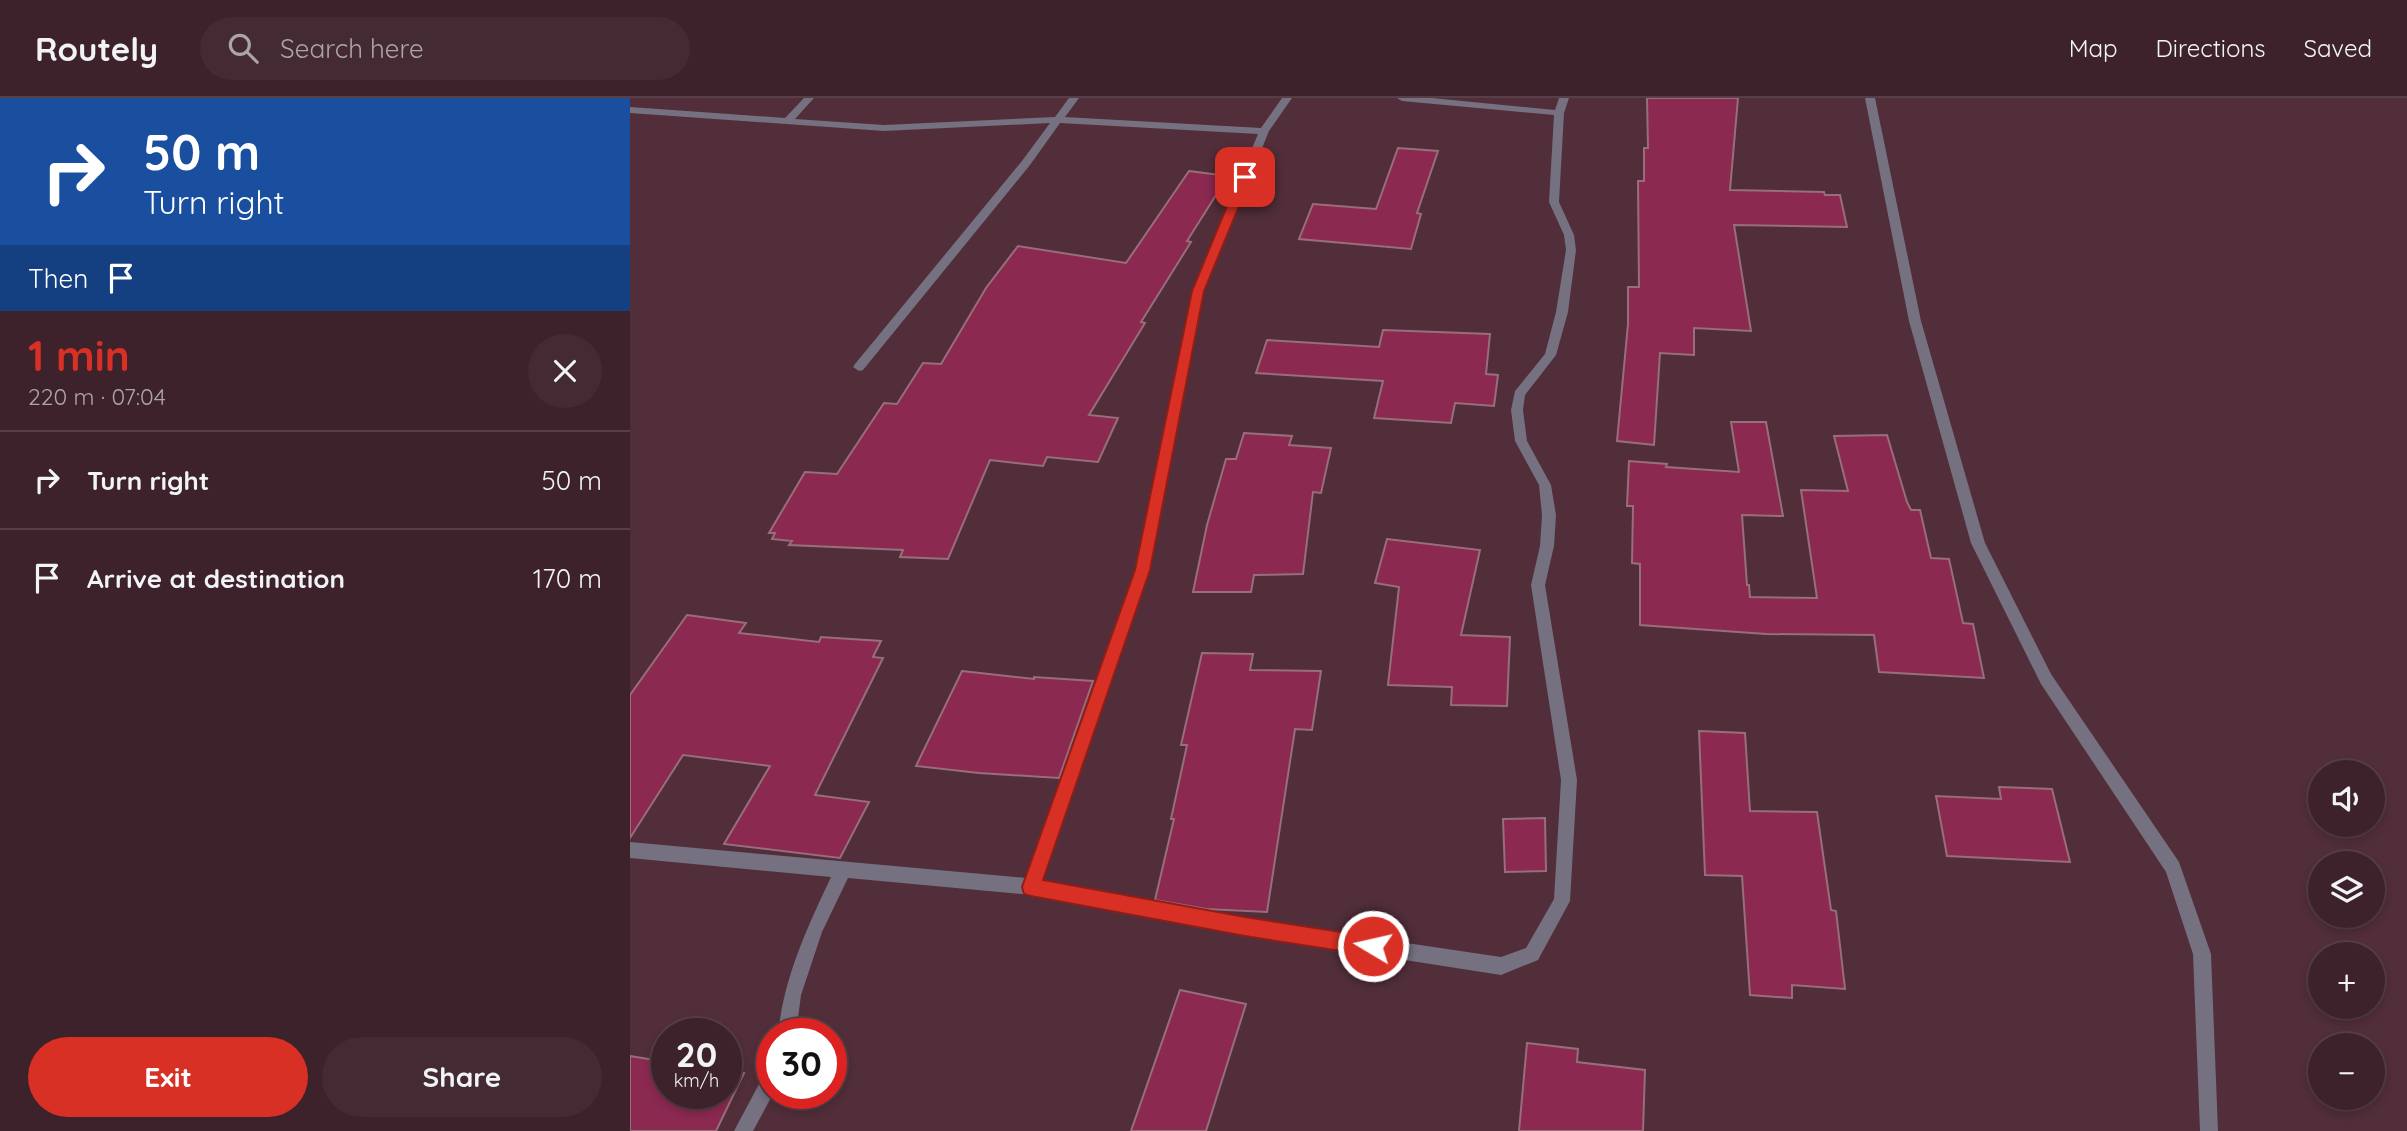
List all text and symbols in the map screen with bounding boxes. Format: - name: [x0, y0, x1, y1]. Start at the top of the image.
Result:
- search box: [200, 17, 690, 80]
- text: Routely: [35, 28, 158, 69]
- icon: search: [224, 29, 262, 67]
- text: Search here: [280, 32, 424, 65]
- text: Map: [2069, 33, 2118, 63]
- text: Directions: [2156, 33, 2266, 63]
- text: Saved: [2304, 33, 2372, 63]
- text: 50 m: [143, 121, 260, 182]
- icon: right: [28, 126, 119, 217]
- pin: [1215, 147, 1275, 207]
- icon: arrive: [1226, 158, 1264, 196]
- text: Turn right: [143, 182, 284, 222]
- icon: arrive: [102, 259, 140, 297]
- text: Then: [28, 262, 88, 295]
- text: 1 min: [28, 329, 130, 382]
- button: close: [528, 334, 602, 408]
- text: 220 m · 07:04: [28, 382, 166, 411]
- icon: right: [28, 461, 66, 499]
- text: Turn right: [87, 464, 209, 497]
- text: 50 m: [542, 464, 602, 497]
- icon: arrive: [28, 559, 66, 597]
- text: Arrive at destination: [87, 562, 345, 595]
- text: 170 m: [533, 562, 602, 595]
- map controls: [2308, 760, 2385, 1110]
- button: sound: [2308, 760, 2385, 837]
- button: layers: [2308, 851, 2385, 928]
- position arrow: [1336, 909, 1410, 983]
- button: +: [2308, 942, 2385, 1019]
- speed limit sign: 30: [756, 1018, 847, 1109]
- text: 20: [676, 1032, 717, 1076]
- button: −: [2308, 1033, 2385, 1110]
- button: Exit: [28, 1037, 308, 1117]
- button: Share: [322, 1037, 602, 1117]
- text: km/h: [674, 1069, 719, 1092]

